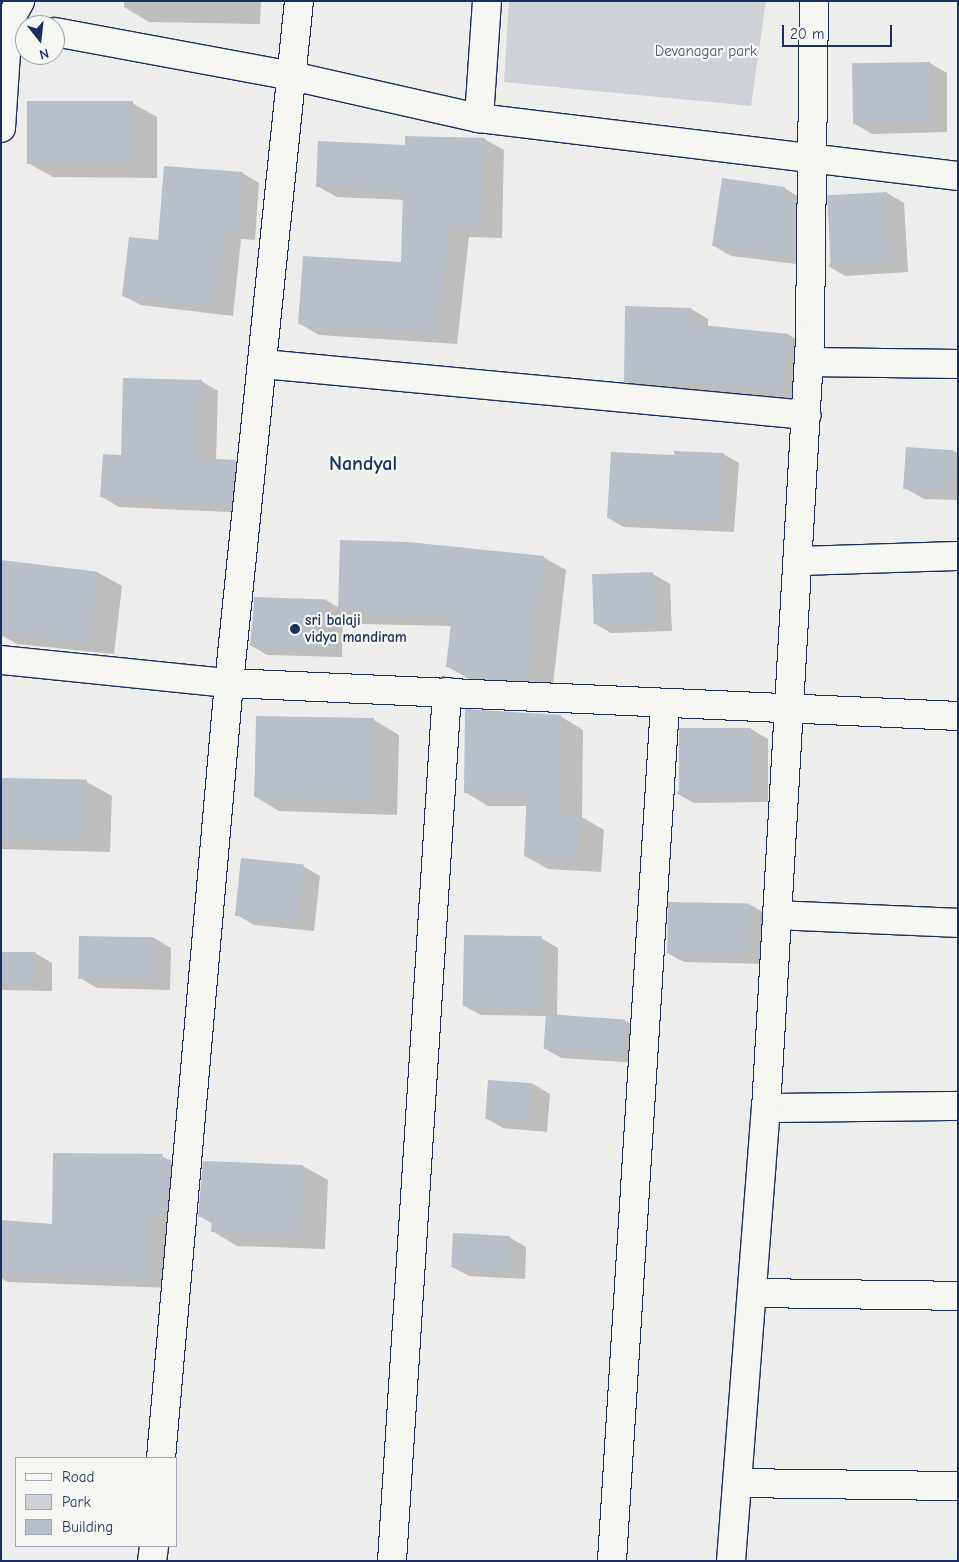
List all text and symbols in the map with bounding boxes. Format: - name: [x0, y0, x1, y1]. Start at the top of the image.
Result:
- north arrow: [15, 15, 65, 65]
- scale bar: [784, 15, 894, 47]
- text: 20 m: [790, 25, 824, 43]
- park label: Devanagar park: [655, 43, 757, 61]
- text: N: [37, 45, 51, 63]
- district label: Nandyal: [329, 451, 397, 475]
- place label: sri balaji vidya mandiram: [305, 611, 407, 646]
- marker: sri balaji vidya mandiram: [289, 623, 301, 635]
- legend: [15, 1457, 178, 1547]
- text: Road: [62, 1468, 94, 1486]
- text: Park: [62, 1493, 91, 1511]
- text: Building: [62, 1518, 113, 1536]

